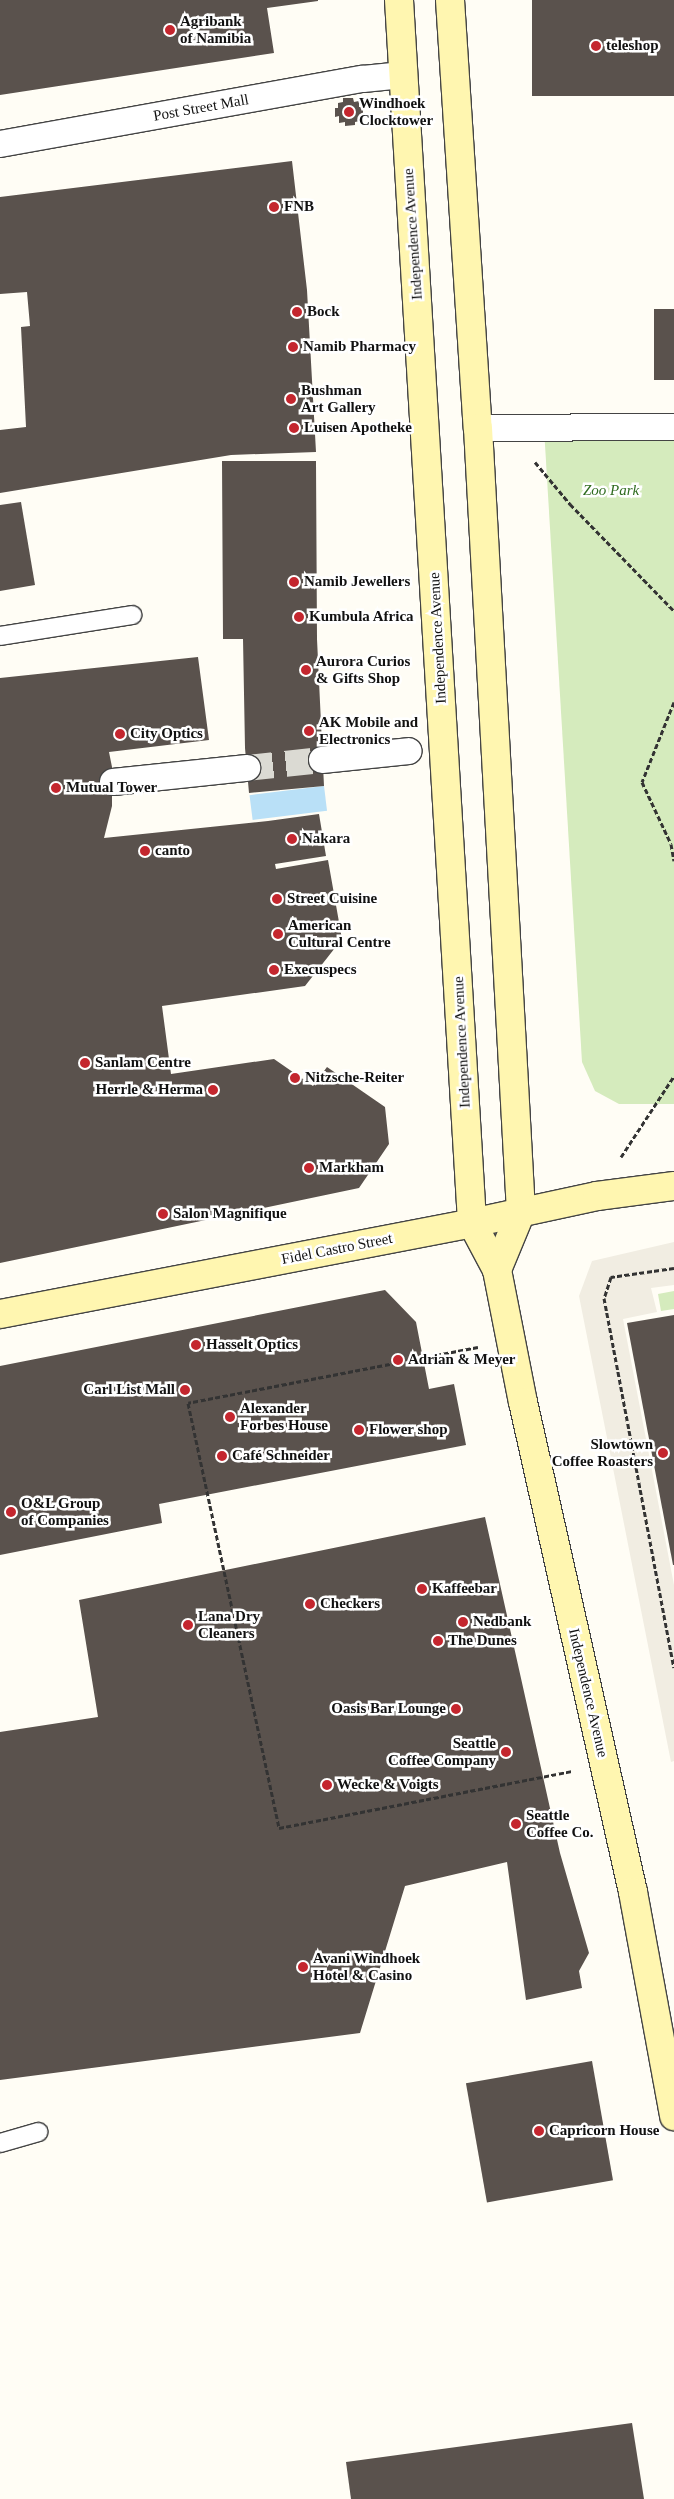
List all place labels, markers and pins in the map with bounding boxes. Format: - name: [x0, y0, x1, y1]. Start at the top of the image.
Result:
- place label: Agribank of Namibia: [180, 12, 251, 47]
- marker: Agribank of Namibia: [164, 24, 176, 36]
- place label: teleshop: [606, 37, 658, 55]
- marker: teleshop: [590, 40, 602, 52]
- place label: Windhoek Clocktower: [359, 94, 433, 129]
- marker: Windhoek Clocktower: [343, 106, 355, 118]
- place label: FNB: [284, 198, 314, 216]
- marker: FNB: [268, 201, 280, 213]
- place label: Bock: [307, 303, 340, 321]
- marker: Bock: [291, 306, 303, 318]
- place label: Namib Pharmacy: [303, 338, 416, 356]
- marker: Namib Pharmacy: [287, 341, 299, 353]
- place label: Bushman Art Gallery: [301, 381, 376, 416]
- marker: Bushman Art Gallery: [285, 393, 297, 405]
- place label: Luisen Apotheke: [304, 419, 413, 437]
- marker: Luisen Apotheke: [288, 422, 300, 434]
- place label: Namib Jewellers: [304, 573, 410, 591]
- marker: Namib Jewellers: [288, 576, 300, 588]
- place label: Kumbula Africa: [309, 608, 414, 626]
- marker: Kumbula Africa: [293, 611, 305, 623]
- place label: Aurora Curios & Gifts Shop: [316, 652, 410, 687]
- marker: Aurora Curios & Gifts Shop: [300, 664, 312, 676]
- place label: AK Mobile and Electronics: [319, 713, 418, 748]
- place label: City Optics: [130, 725, 203, 743]
- marker: AK Mobile and Electronics: [303, 725, 315, 737]
- marker: City Optics: [114, 728, 126, 740]
- place label: Mutual Tower: [66, 779, 158, 797]
- marker: Mutual Tower: [50, 782, 62, 794]
- place label: Nakara: [302, 830, 350, 848]
- marker: Nakara: [286, 833, 298, 845]
- place label: canto: [155, 842, 190, 860]
- marker: canto: [139, 845, 151, 857]
- place label: Street Cuisine: [287, 890, 377, 908]
- marker: Street Cuisine: [271, 893, 283, 905]
- place label: American Cultural Centre: [288, 916, 391, 951]
- marker: American Cultural Centre: [272, 928, 284, 940]
- place label: Execuspecs: [284, 961, 356, 979]
- marker: Execuspecs: [268, 964, 280, 976]
- place label: Sanlam Centre: [95, 1054, 191, 1072]
- marker: Sanlam Centre: [79, 1057, 91, 1069]
- place label: Nitzsche-Reiter: [305, 1069, 404, 1087]
- marker: Nitzsche-Reiter: [289, 1072, 301, 1084]
- place label: Herrle & Herma: [96, 1081, 203, 1099]
- marker: Herrle & Herma: [207, 1084, 219, 1096]
- place label: Markham: [319, 1159, 384, 1177]
- marker: Markham: [303, 1162, 315, 1174]
- place label: Salon Magnifique: [173, 1205, 287, 1223]
- marker: Salon Magnifique: [157, 1208, 169, 1220]
- place label: Hasselt Optics: [206, 1336, 298, 1354]
- marker: Hasselt Optics: [190, 1339, 202, 1351]
- place label: Adrian & Meyer: [408, 1351, 515, 1369]
- marker: Adrian & Meyer: [392, 1354, 404, 1366]
- place label: Carl List Mall: [83, 1381, 175, 1399]
- marker: Carl List Mall: [179, 1384, 191, 1396]
- place label: Alexander Forbes House: [240, 1399, 328, 1434]
- marker: Alexander Forbes House: [224, 1411, 236, 1423]
- place label: Flower shop: [369, 1421, 448, 1439]
- marker: Flower shop: [353, 1424, 365, 1436]
- place label: Slowtown Coffee Roasters: [552, 1435, 653, 1470]
- place label: Café Schneider: [232, 1447, 330, 1465]
- marker: Slowtown Coffee Roasters: [657, 1447, 669, 1459]
- marker: Café Schneider: [216, 1450, 228, 1462]
- place label: O&L Group of Companies: [21, 1494, 109, 1529]
- marker: O&L Group of Companies: [5, 1506, 17, 1518]
- place label: Kaffeebar: [432, 1580, 497, 1598]
- marker: Kaffeebar: [416, 1583, 428, 1595]
- place label: Checkers: [320, 1595, 380, 1613]
- marker: Checkers: [304, 1598, 316, 1610]
- place label: Lana Dry Cleaners: [198, 1607, 260, 1642]
- place label: Nedbank: [473, 1613, 531, 1631]
- marker: Nedbank: [457, 1616, 469, 1628]
- marker: Lana Dry Cleaners: [182, 1619, 194, 1631]
- place label: The Dunes: [448, 1632, 517, 1650]
- marker: The Dunes: [432, 1635, 444, 1647]
- place label: Oasis Bar Lounge: [331, 1700, 446, 1718]
- marker: Oasis Bar Lounge: [450, 1703, 462, 1715]
- place label: Seattle Coffee Company: [388, 1734, 496, 1769]
- marker: Seattle Coffee Company: [500, 1746, 512, 1758]
- place label: Wecke & Voigts: [337, 1776, 439, 1794]
- marker: Wecke & Voigts: [321, 1779, 333, 1791]
- place label: Seattle Coffee Co.: [526, 1806, 593, 1841]
- marker: Seattle Coffee Co.: [510, 1818, 522, 1830]
- place label: Avani Windhoek Hotel & Casino: [313, 1949, 420, 1984]
- marker: Avani Windhoek Hotel & Casino: [297, 1961, 309, 1973]
- place label: Capricorn House: [549, 2122, 659, 2140]
- marker: Capricorn House: [533, 2125, 545, 2137]

